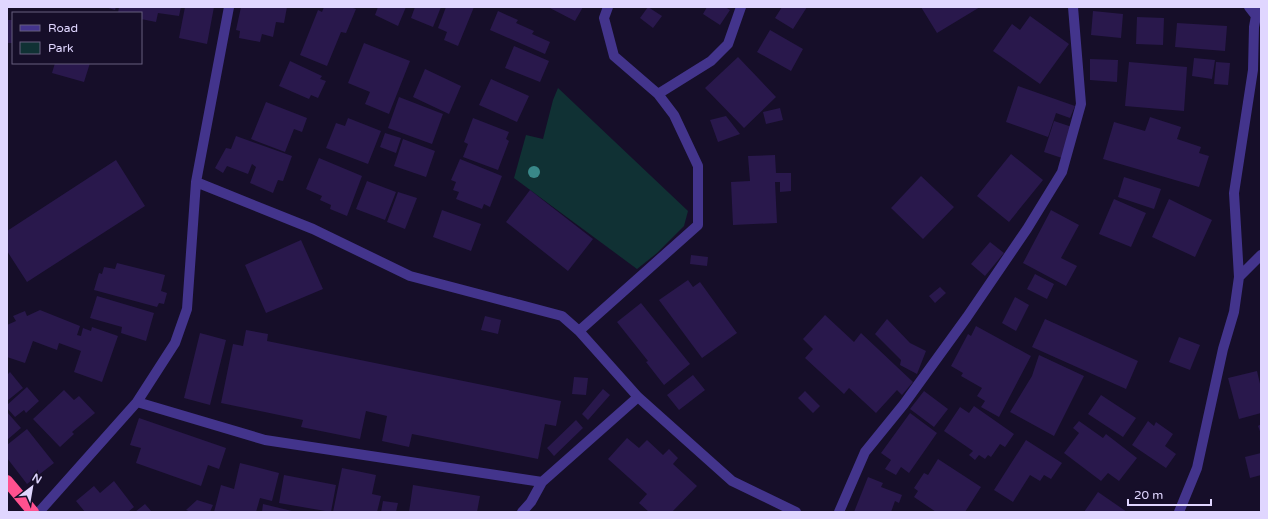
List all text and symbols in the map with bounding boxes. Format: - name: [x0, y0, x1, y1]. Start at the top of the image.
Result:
- legend: [12, 12, 142, 64]
- text: Road: [48, 21, 78, 35]
- text: Park: [48, 41, 74, 55]
- north arrow: [12, 467, 52, 507]
- text: N: [30, 471, 44, 487]
- scale bar: [1128, 481, 1211, 507]
- text: 20 m: [1134, 488, 1163, 502]

